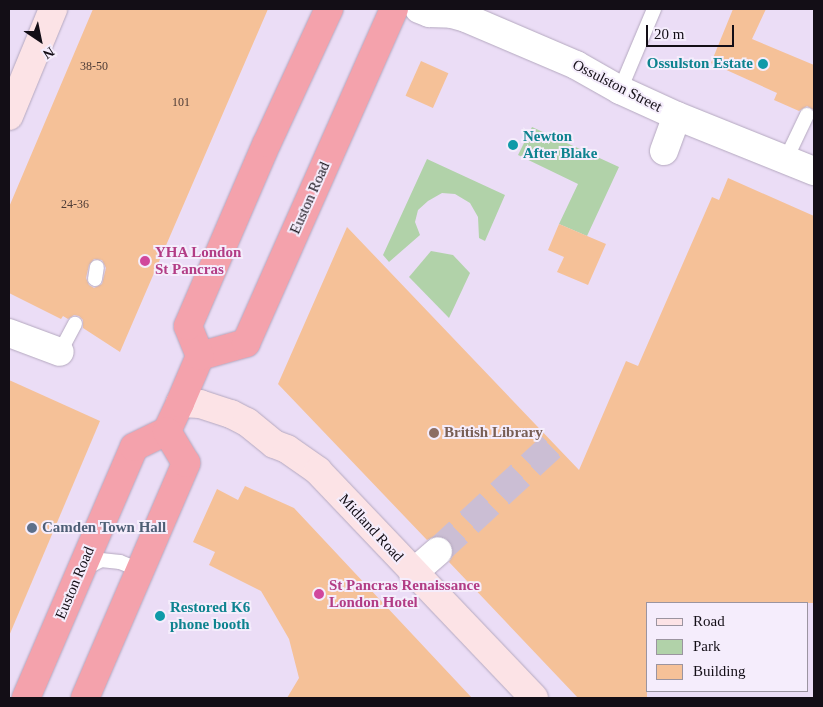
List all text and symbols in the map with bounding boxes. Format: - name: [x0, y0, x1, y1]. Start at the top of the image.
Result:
- north arrow: [15, 15, 65, 65]
- scale bar: [648, 15, 736, 47]
- text: 20 m: [654, 26, 684, 42]
- text: N: [40, 44, 57, 62]
- place label: Ossulston Estate: [647, 55, 753, 73]
- street label: Ossulston Street: [569, 56, 665, 116]
- marker: Ossulston Estate: [757, 58, 769, 70]
- house number: 38-50: [80, 60, 108, 74]
- house number: 101: [172, 96, 190, 110]
- place label: Newton After Blake: [523, 127, 598, 162]
- marker: Newton After Blake: [507, 139, 519, 151]
- street label: Euston Road: [286, 159, 334, 237]
- house number: 24-36: [61, 198, 89, 212]
- place label: YHA London St Pancras: [155, 243, 242, 278]
- marker: YHA London St Pancras: [139, 255, 151, 267]
- place label: British Library: [444, 424, 543, 442]
- marker: British Library: [428, 427, 440, 439]
- street label: Midland Road: [335, 490, 407, 566]
- place label: Camden Town Hall: [42, 519, 166, 537]
- marker: Camden Town Hall: [26, 522, 38, 534]
- street label: Euston Road: [52, 544, 98, 622]
- place label: St Pancras Renaissance London Hotel: [329, 576, 480, 611]
- marker: St Pancras Renaissance London Hotel: [313, 588, 325, 600]
- place label: Restored K6 phone booth: [170, 598, 250, 633]
- legend: [646, 602, 808, 692]
- marker: Restored K6 phone booth: [154, 610, 166, 622]
- text: Road: [693, 613, 725, 629]
- text: Park: [693, 638, 721, 654]
- text: Building: [693, 663, 746, 679]

